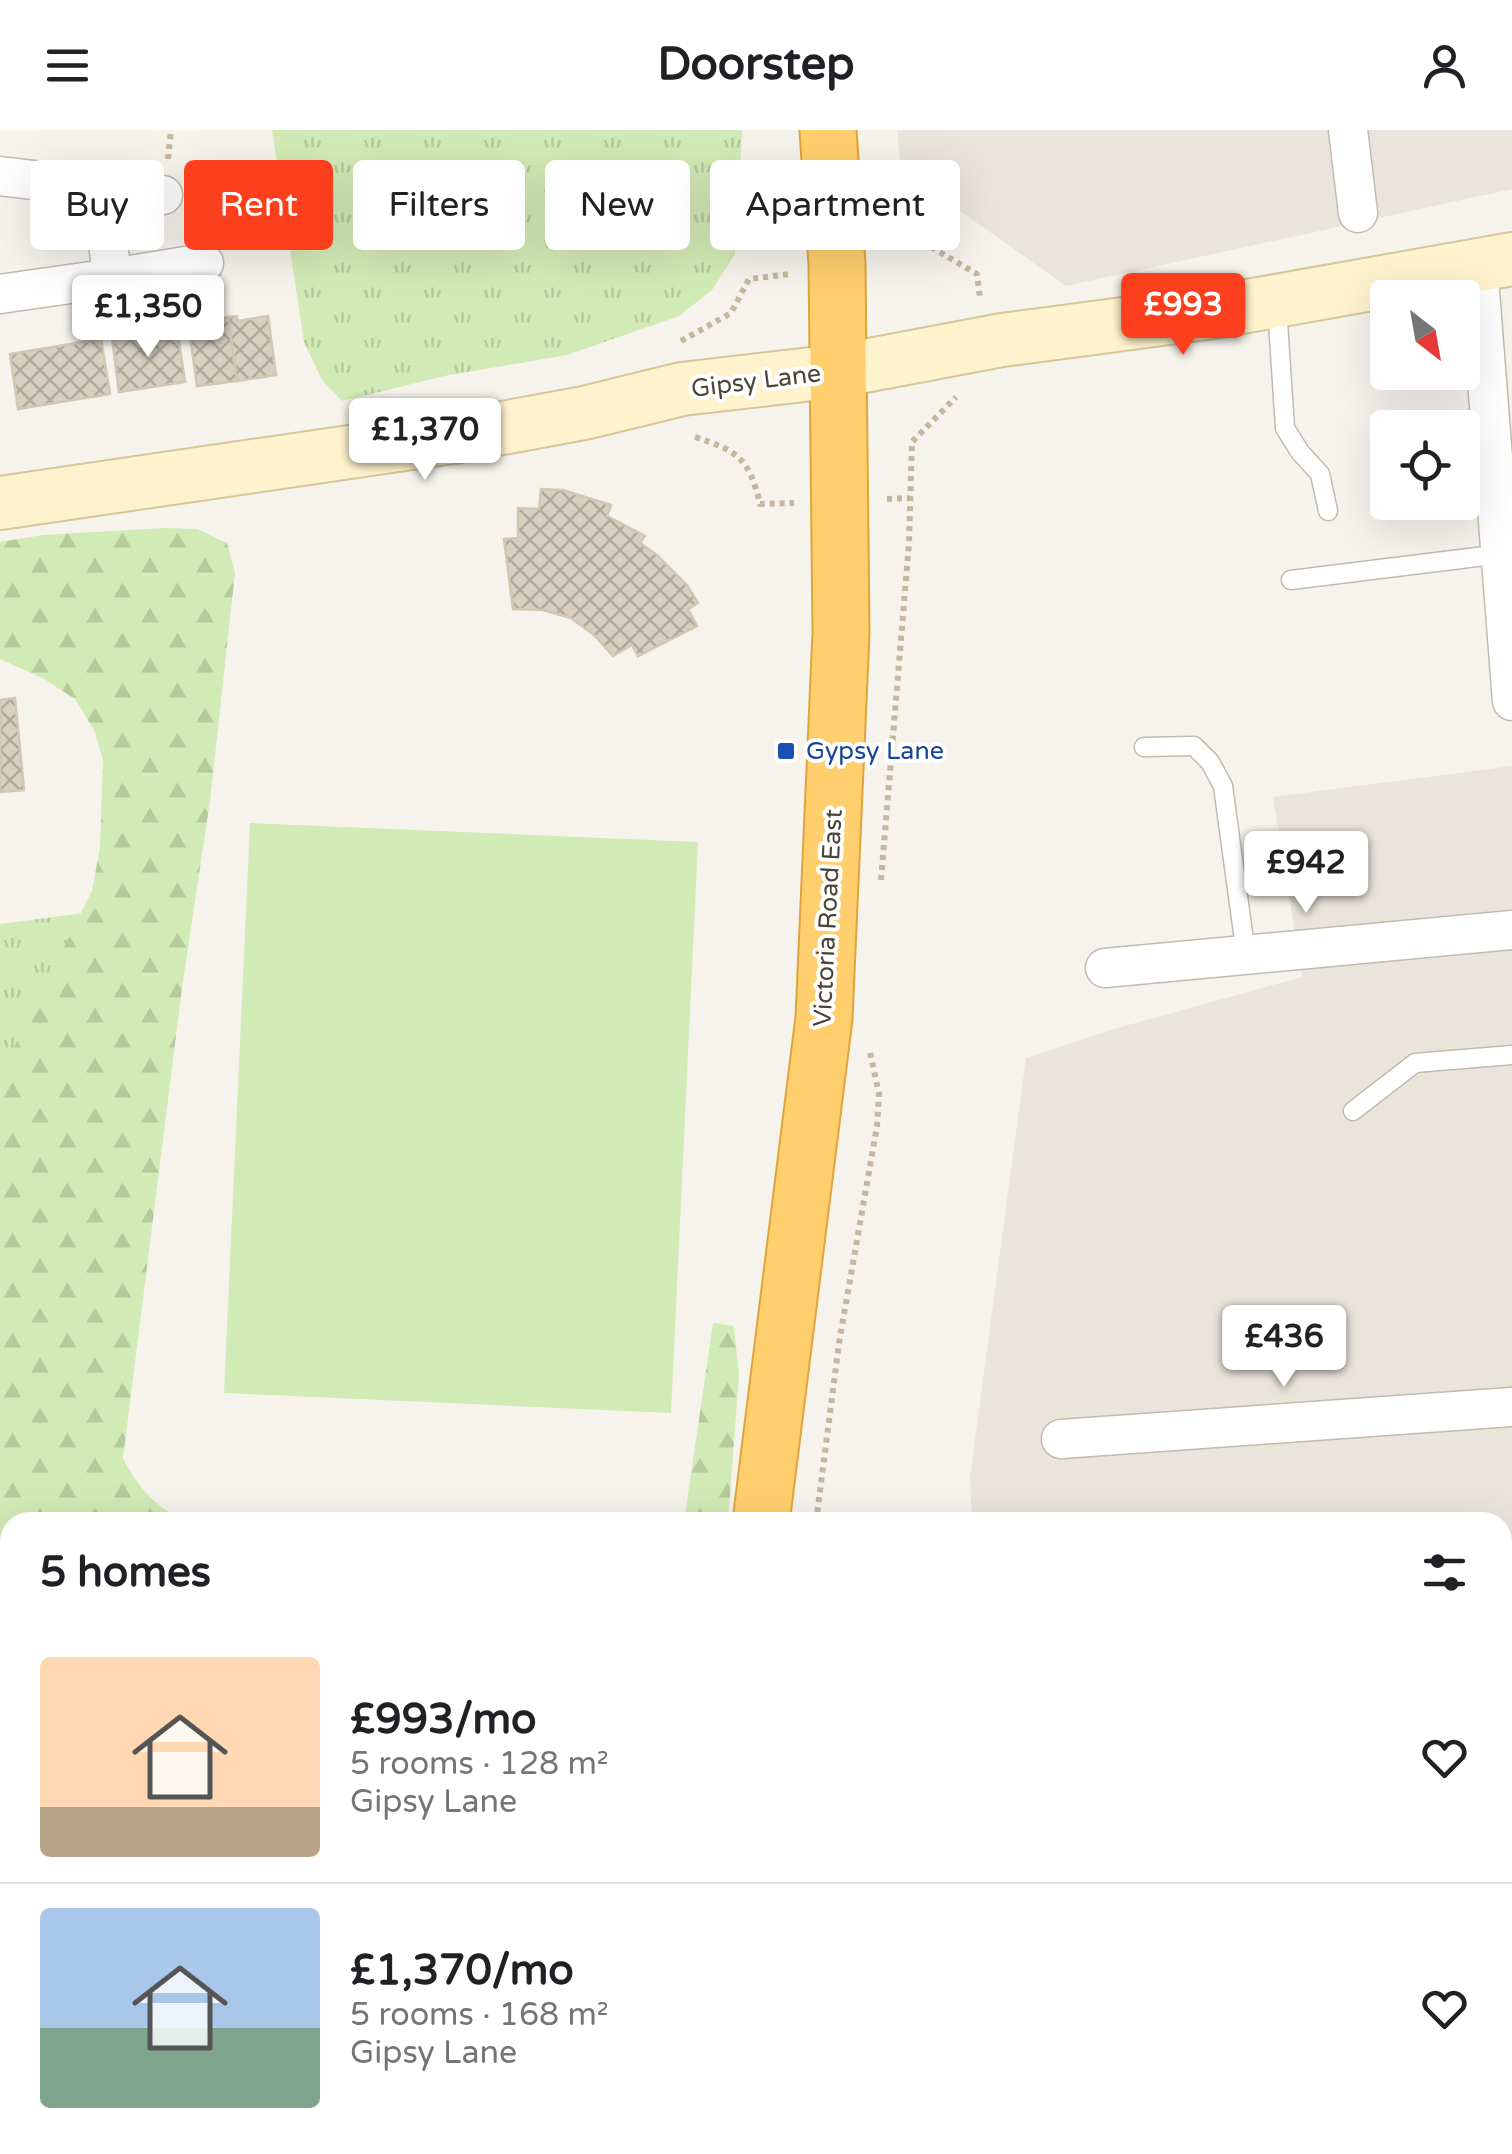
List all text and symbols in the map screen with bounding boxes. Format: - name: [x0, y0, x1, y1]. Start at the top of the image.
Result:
- icon: menu: [40, 38, 95, 93]
- text: Doorstep: [657, 38, 855, 92]
- icon: person: [1417, 38, 1472, 93]
- chip: Buy: [30, 160, 164, 250]
- chip: Rent: [184, 160, 333, 250]
- chip: Filters: [353, 160, 525, 250]
- chip: New: [545, 160, 690, 250]
- chip: Apartment: [710, 160, 960, 250]
- pin: £993: [1124, 273, 1242, 358]
- pin: £1,350: [67, 275, 229, 360]
- north arrow: [1370, 280, 1480, 390]
- map controls: [1370, 280, 1480, 520]
- text: £993: [1143, 286, 1223, 324]
- text: £1,350: [94, 288, 202, 326]
- street label: Gipsy Lane: [689, 358, 823, 404]
- pin: £1,370: [344, 398, 506, 483]
- button: locate: [1370, 410, 1480, 520]
- text: £1,370: [371, 411, 479, 449]
- place label: Gypsy Lane: [806, 736, 944, 766]
- marker: Gypsy Lane: [775, 740, 797, 762]
- street label: Victoria Road East: [807, 808, 849, 1028]
- pin: £942: [1247, 831, 1365, 916]
- text: £942: [1266, 844, 1346, 882]
- pin: £436: [1225, 1305, 1343, 1390]
- text: £436: [1244, 1318, 1324, 1356]
- icon: filters: [1417, 1545, 1472, 1600]
- text: 5 homes: [40, 1547, 211, 1598]
- text: £993/mo: [350, 1694, 537, 1745]
- icon: home: [120, 1697, 240, 1817]
- icon: heart: [1417, 1730, 1472, 1785]
- text: 5 rooms · 128 m²: [350, 1745, 609, 1783]
- text: Gipsy Lane: [350, 1783, 517, 1821]
- text: £1,370/mo: [350, 1945, 574, 1996]
- icon: home: [120, 1948, 240, 2068]
- icon: heart: [1417, 1981, 1472, 2036]
- text: 5 rooms · 168 m²: [350, 1996, 609, 2034]
- text: Gipsy Lane: [350, 2034, 517, 2072]

